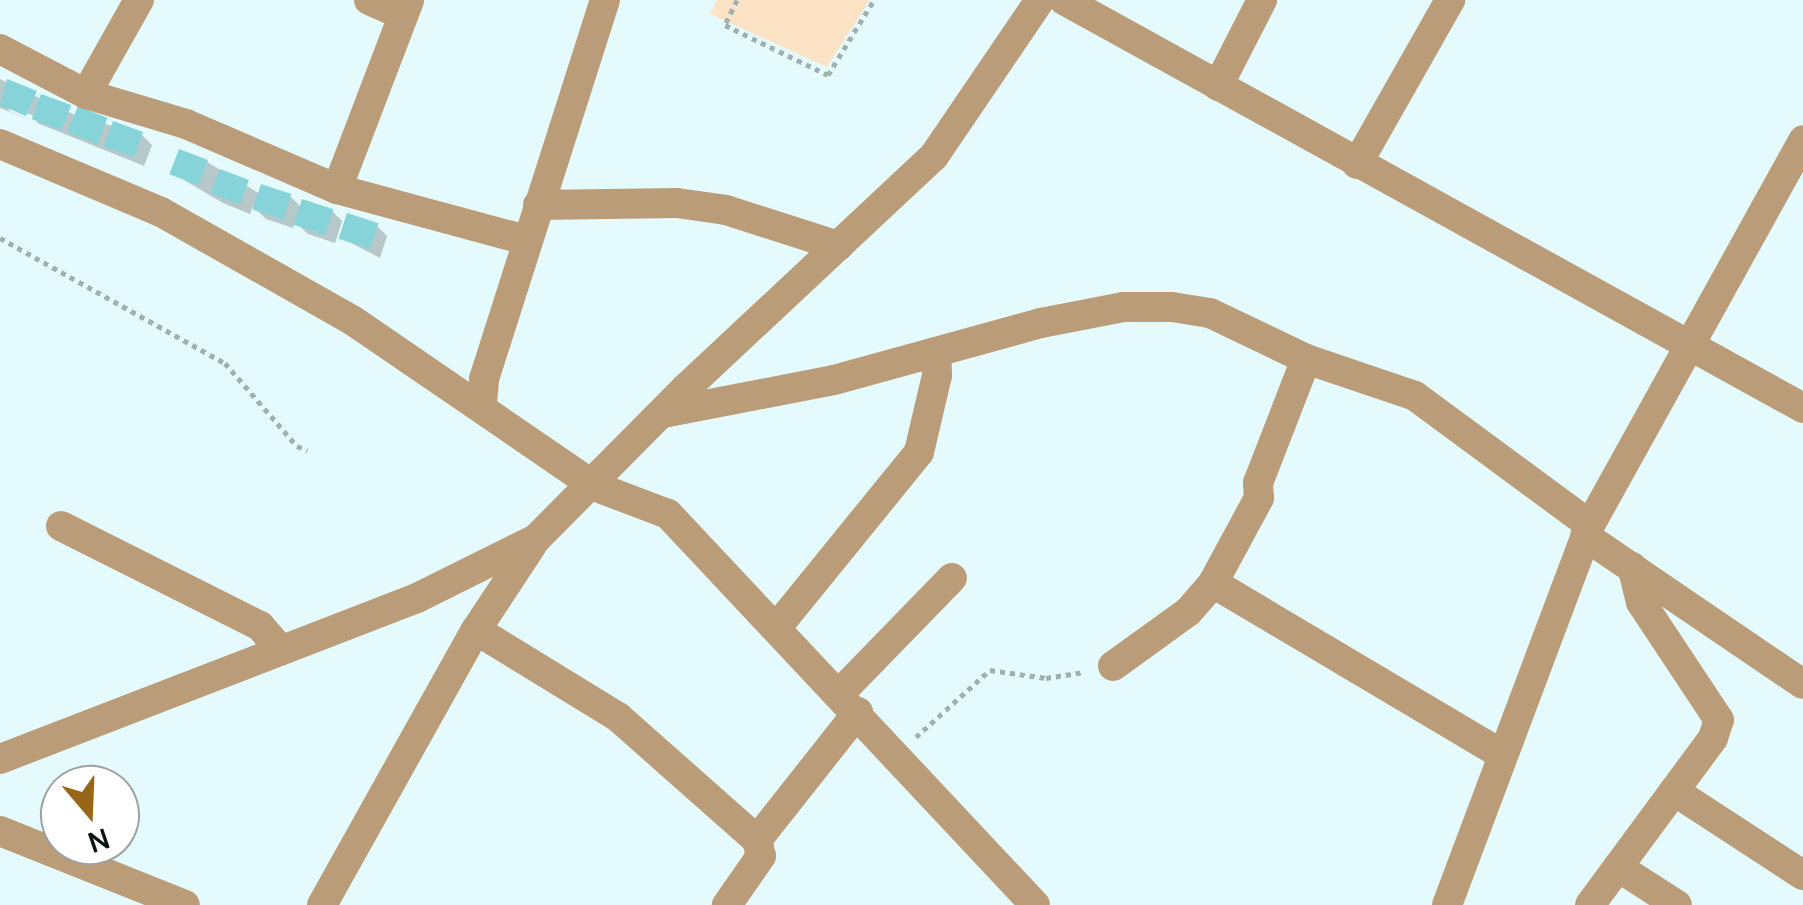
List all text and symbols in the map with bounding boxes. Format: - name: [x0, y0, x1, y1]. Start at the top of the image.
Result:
- north arrow: [40, 765, 140, 865]
- text: N: [83, 820, 115, 863]

